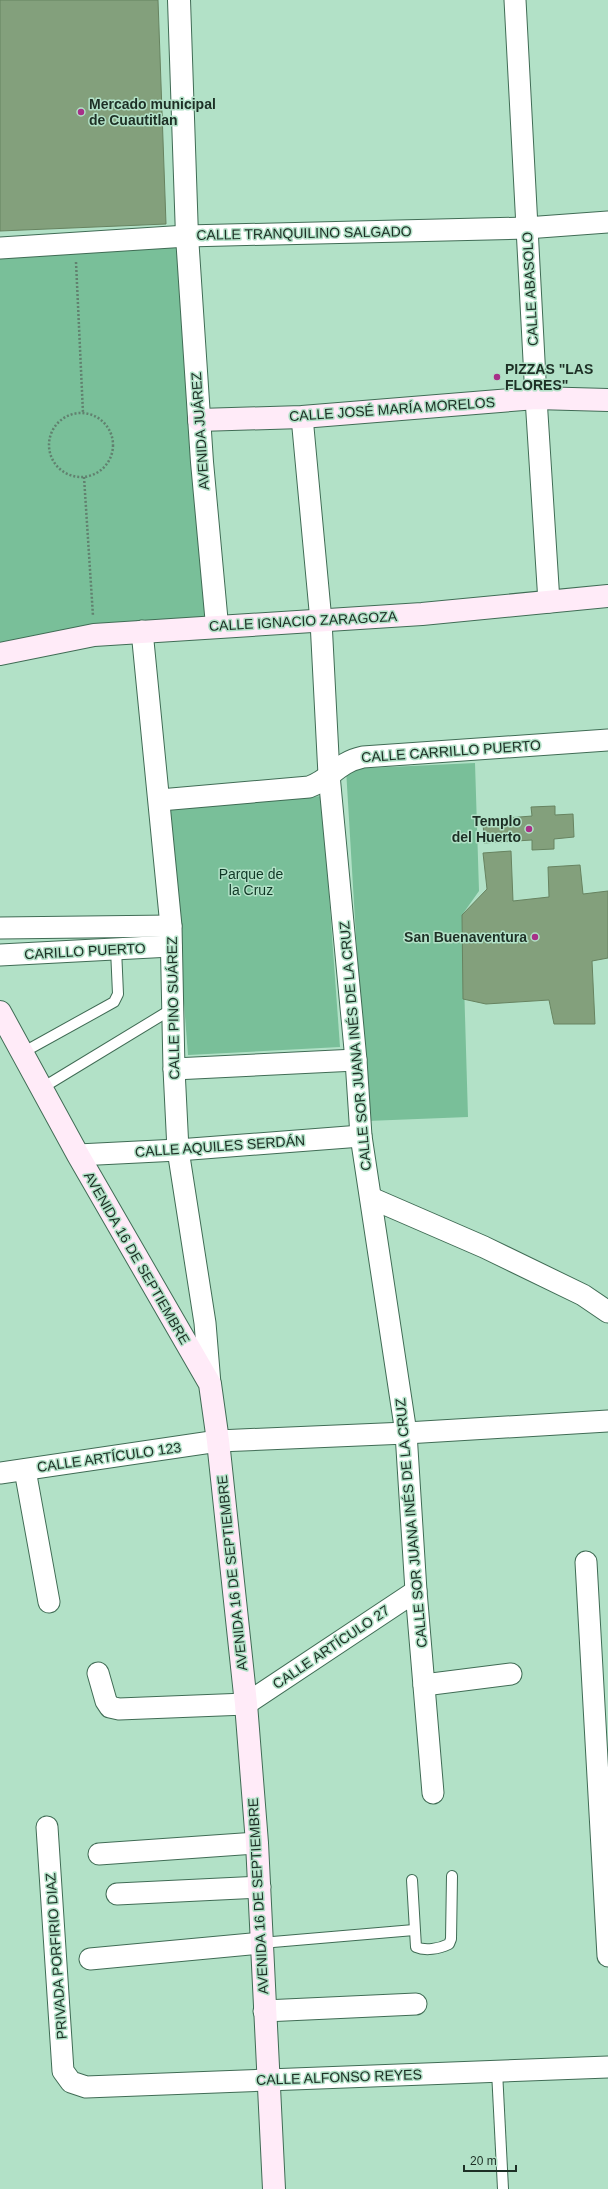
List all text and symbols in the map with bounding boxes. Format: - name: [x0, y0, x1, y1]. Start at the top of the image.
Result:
- place label: Mercado municipal de Cuautitlan: [89, 96, 216, 128]
- marker: Mercado municipal de Cuautitlan: [76, 107, 86, 117]
- street label: CALLE TRANQUILINO SALGADO: [196, 223, 412, 243]
- street label: CALLE ABASOLO: [519, 231, 541, 347]
- place label: PIZZAS "LAS FLORES": [505, 361, 593, 393]
- street label: AVENIDA JUÁREZ: [188, 371, 212, 490]
- marker: PIZZAS "LAS FLORES": [492, 372, 502, 382]
- street label: CALLE JOSÉ MARÍA MORELOS: [289, 394, 495, 424]
- street label: CALLE IGNACIO ZARAGOZA: [209, 608, 398, 634]
- street label: CALLE CARRILLO PUERTO: [361, 737, 541, 765]
- place label: Templo del Huerto: [452, 813, 521, 845]
- marker: Templo del Huerto: [524, 824, 534, 834]
- park label: Parque de la Cruz: [219, 866, 284, 898]
- street label: CALLE SOR JUANA INÉS DE LA CRUZ: [336, 920, 374, 1171]
- place label: San Buenaventura: [404, 929, 527, 945]
- marker: San Buenaventura: [530, 932, 540, 942]
- street label: CALLE PINO SUÁREZ: [164, 936, 182, 1080]
- street label: CARILLO PUERTO: [24, 940, 146, 962]
- street label: CALLE AQUILES SERDÁN: [134, 1132, 306, 1160]
- street label: AVENIDA 16 DE SEPTIEMBRE: [81, 1169, 193, 1347]
- street label: CALLE SOR JUANA INÉS DE LA CRUZ: [392, 1397, 430, 1648]
- street label: CALLE ARTÍCULO 123: [36, 1439, 182, 1475]
- street label: AVENIDA 16 DE SEPTIEMBRE: [214, 1474, 250, 1672]
- street label: CALLE ARTÍCULO 27: [270, 1602, 393, 1692]
- street label: AVENIDA 16 DE SEPTIEMBRE: [245, 1797, 271, 1995]
- street label: PRIVADA PORFIRIO DIAZ: [42, 1872, 70, 2040]
- street label: CALLE ALFONSO REYES: [256, 2066, 422, 2088]
- scale bar: [464, 2147, 516, 2173]
- text: 20 m: [470, 2154, 497, 2168]

